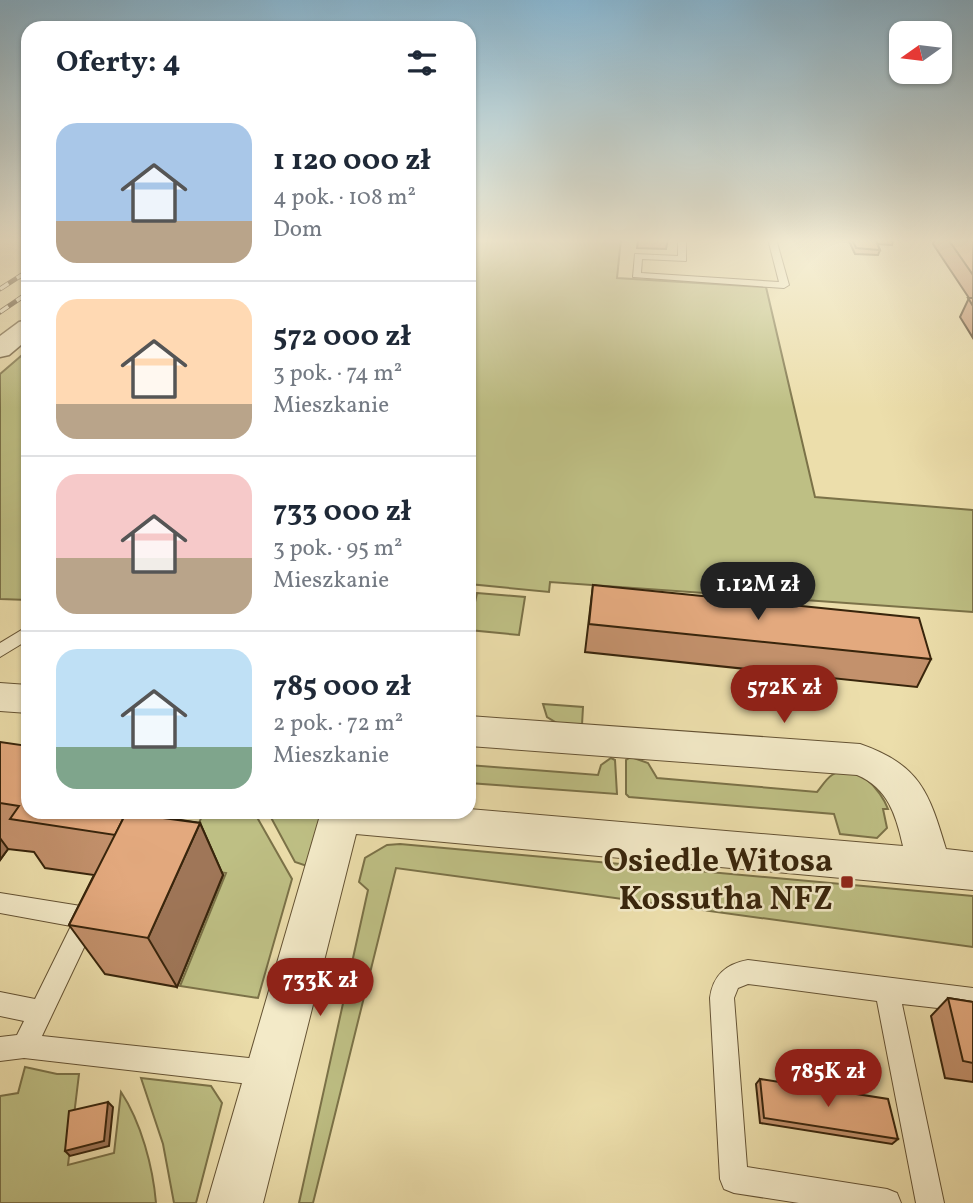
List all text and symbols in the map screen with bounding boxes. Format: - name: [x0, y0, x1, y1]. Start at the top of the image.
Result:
- north arrow: [889, 21, 952, 84]
- map controls: [889, 21, 952, 84]
- text: Oferty: 4: [56, 42, 181, 84]
- icon: filters: [403, 44, 441, 82]
- text: 1 120 000 zł: [273, 140, 431, 182]
- icon: home: [112, 151, 196, 235]
- text: 4 pok. · 108 m²: [273, 182, 416, 214]
- text: Dom: [273, 214, 322, 246]
- text: 572 000 zł: [273, 316, 411, 358]
- icon: home: [112, 327, 196, 411]
- text: 3 pok. · 74 m²: [273, 358, 402, 390]
- text: Mieszkanie: [273, 390, 389, 422]
- text: 733 000 zł: [273, 491, 411, 533]
- icon: home: [112, 502, 196, 586]
- text: 3 pok. · 95 m²: [273, 533, 403, 565]
- pin: 1.12M zł: [686, 562, 830, 622]
- text: Mieszkanie: [273, 565, 389, 597]
- text: 1.12M zł: [716, 569, 800, 601]
- text: 785 000 zł: [273, 666, 411, 708]
- pin: 572K zł: [719, 666, 849, 725]
- text: 572K zł: [747, 672, 821, 704]
- icon: home: [112, 677, 196, 761]
- text: 2 pok. · 72 m²: [273, 708, 403, 740]
- text: Mieszkanie: [273, 740, 389, 772]
- place label: Osiedle Witosa Kossutha NFZ: [603, 840, 833, 924]
- marker: Osiedle Witosa Kossutha NFZ: [839, 874, 855, 890]
- pin: 733K zł: [255, 958, 385, 1018]
- text: 733K zł: [283, 965, 357, 997]
- pin: 785K zł: [763, 1050, 893, 1109]
- text: 785K zł: [791, 1056, 865, 1088]

